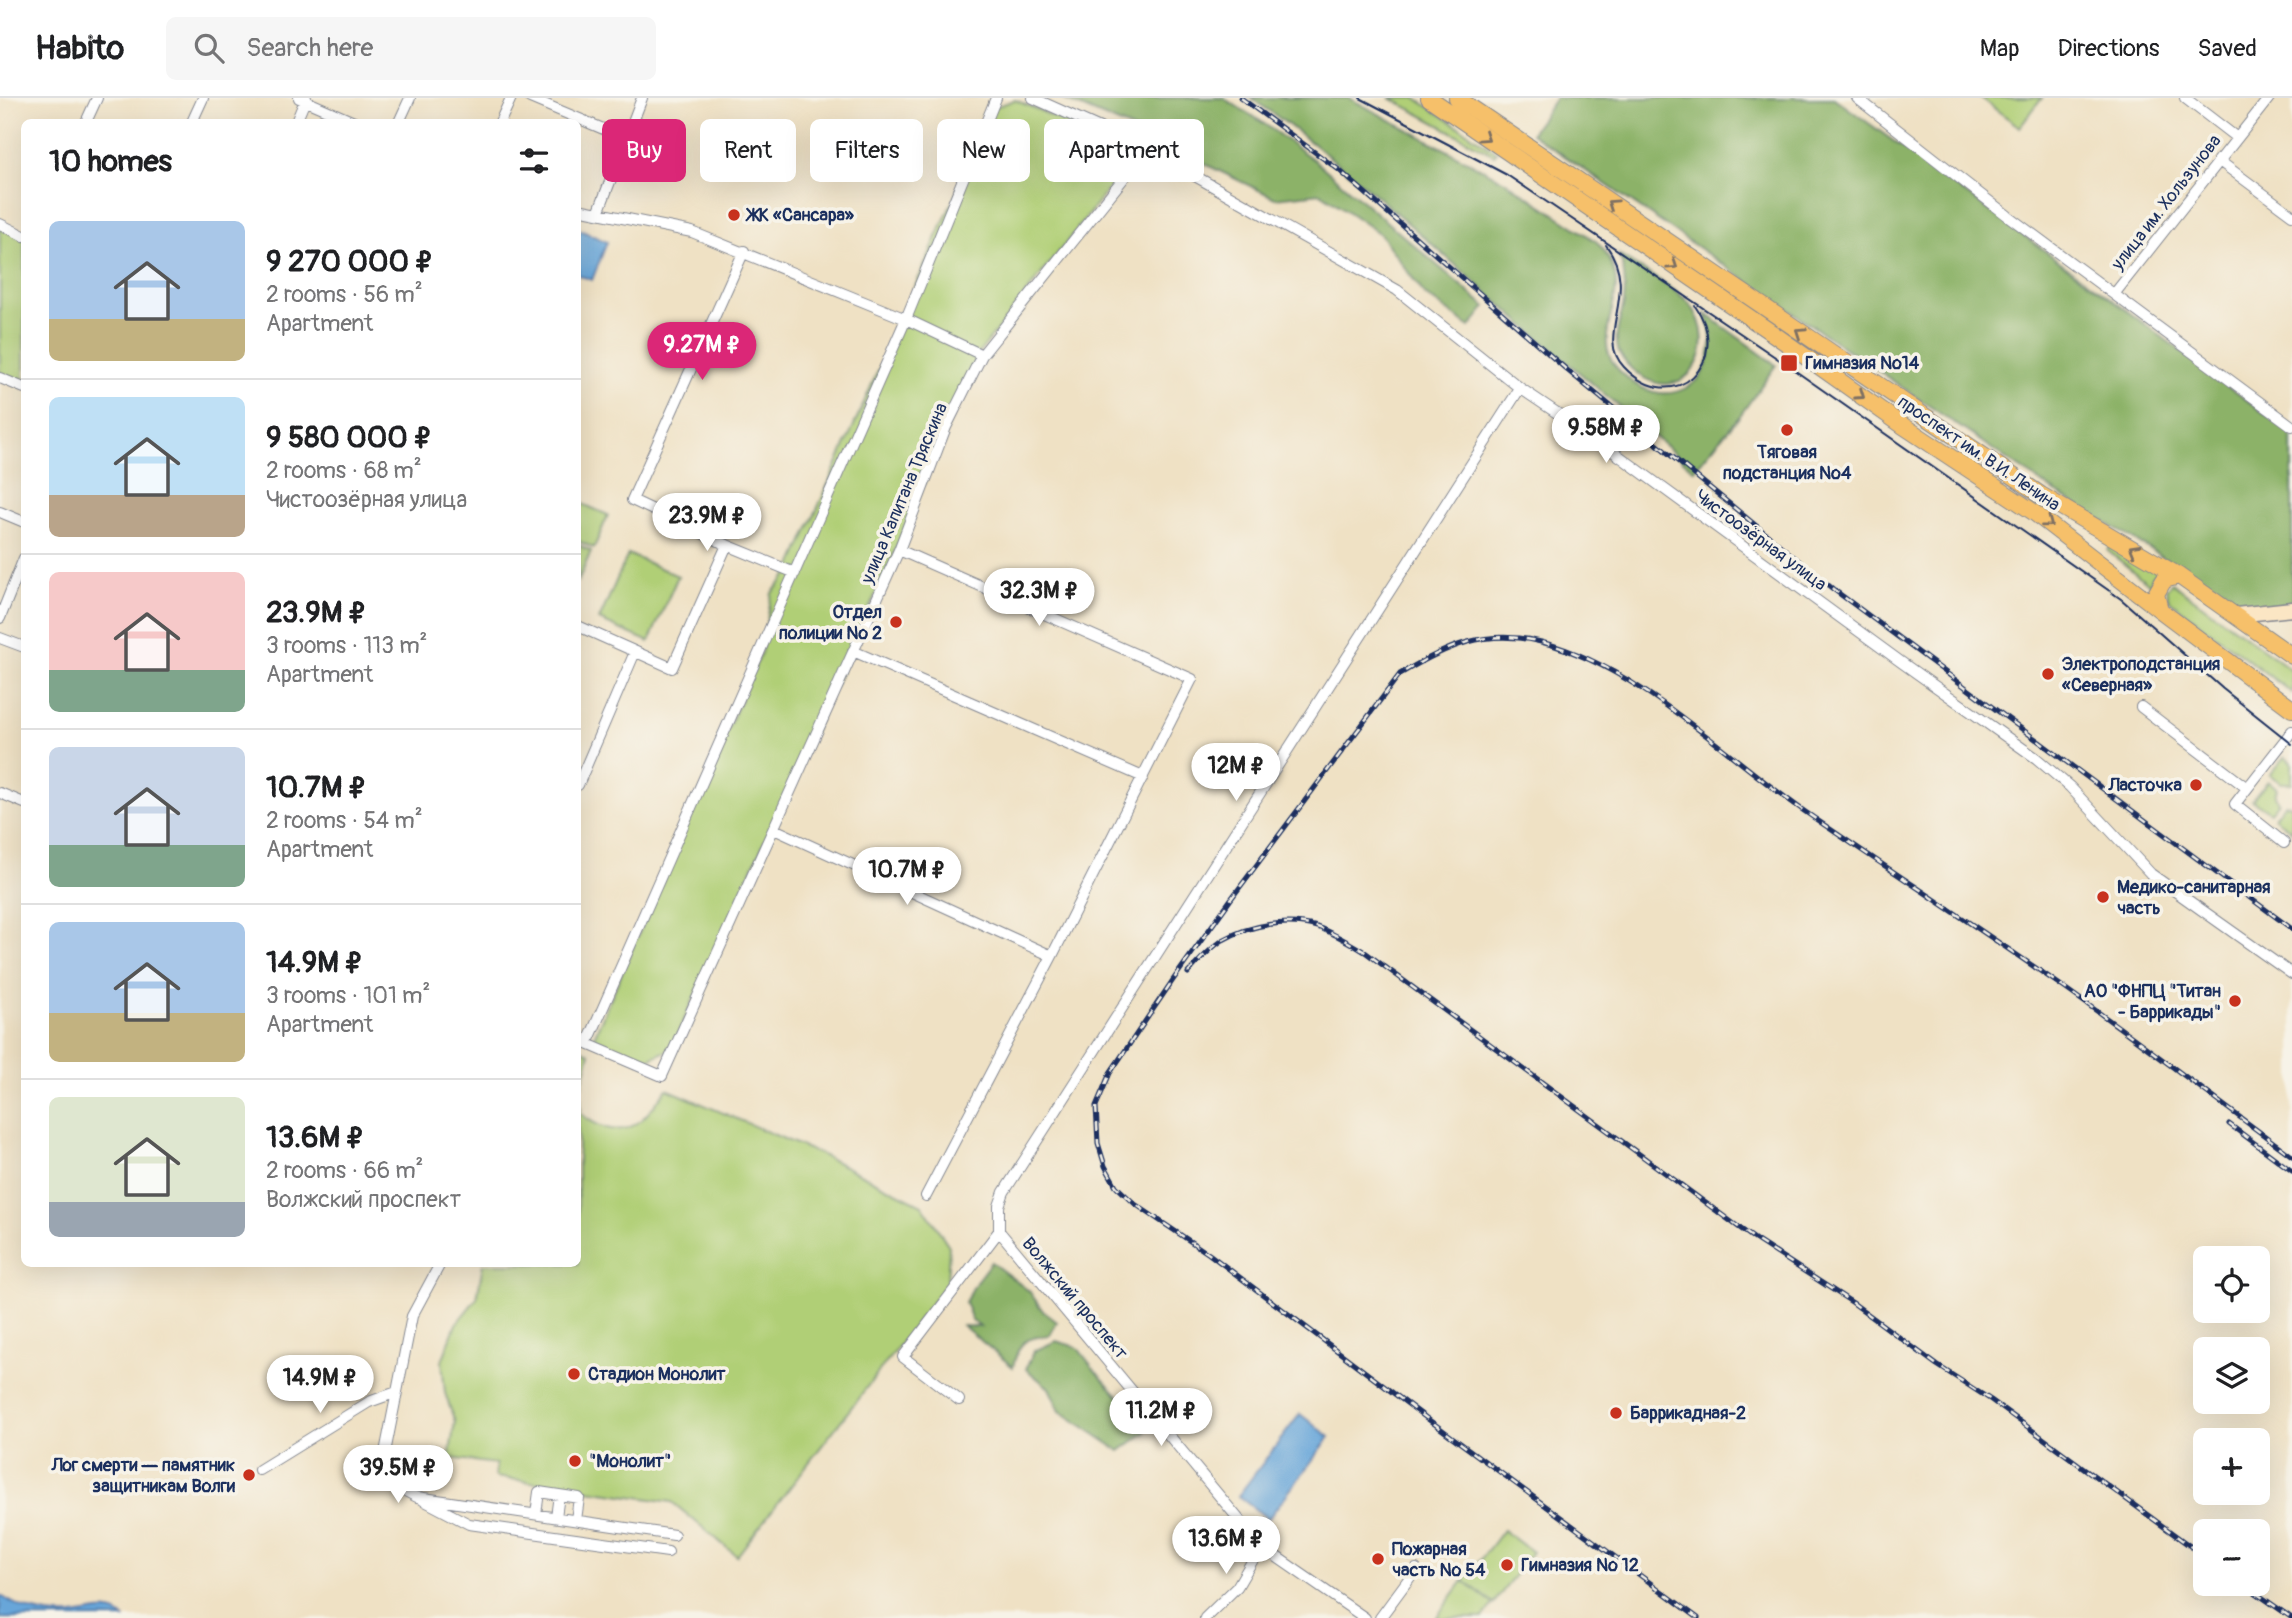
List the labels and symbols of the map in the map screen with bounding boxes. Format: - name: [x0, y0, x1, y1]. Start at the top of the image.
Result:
- one-way arrow: [1478, 128, 1491, 141]
- street label: улица им. Хользунова: [2106, 130, 2226, 275]
- one-way arrow: [1607, 200, 1620, 212]
- place label: ЖК «Сансара»: [745, 204, 855, 227]
- marker: ЖК «Сансара»: [726, 207, 742, 223]
- one-way arrow: [1665, 257, 1678, 269]
- pin: 9.27M ₽: [637, 322, 767, 382]
- one-way arrow: [1795, 328, 1808, 340]
- place label: Гимназия №14: [1805, 352, 1920, 375]
- marker: Гимназия №14: [1779, 353, 1799, 373]
- one-way arrow: [1852, 387, 1865, 399]
- street label: проспект им. В.И. Ленина: [1893, 390, 2064, 516]
- street label: улица Капитана Тряскина: [856, 399, 953, 588]
- pin: 9.58M ₽: [1541, 406, 1671, 465]
- marker: Тяговая подстанция №4: [1779, 422, 1795, 438]
- place label: Тяговая подстанция №4: [1723, 441, 1852, 485]
- street label: Чистоозёрная улица: [1690, 485, 1831, 596]
- pin: 23.9M ₽: [642, 494, 772, 553]
- one-way arrow: [2040, 514, 2053, 527]
- one-way arrow: [2129, 545, 2142, 558]
- pin: 32.3M ₽: [974, 568, 1104, 628]
- place label: Отдел полиции № 2: [779, 601, 882, 645]
- marker: Отдел полиции № 2: [888, 614, 904, 630]
- place label: Электроподстанция «Северная»: [2062, 653, 2220, 697]
- marker: Электроподстанция «Северная»: [2040, 666, 2056, 682]
- pin: 12M ₽: [1187, 744, 1285, 803]
- place label: Ласточка: [2108, 774, 2183, 797]
- marker: Ласточка: [2188, 777, 2204, 793]
- pin: 10.7M ₽: [842, 848, 972, 907]
- place label: Медико-санитарная часть: [2117, 876, 2270, 920]
- marker: Медико-санитарная часть: [2095, 889, 2111, 905]
- place label: АО "ФНПЦ "Титан - Баррикады": [2084, 980, 2221, 1024]
- marker: АО "ФНПЦ "Титан - Баррикады": [2227, 993, 2243, 1009]
- street label: Волжский проспект: [1017, 1232, 1132, 1364]
- pin: 14.9M ₽: [255, 1356, 385, 1415]
- place label: Стадион Монолит: [588, 1363, 727, 1386]
- marker: Стадион Монолит: [566, 1366, 582, 1382]
- pin: 11.2M ₽: [1096, 1388, 1226, 1448]
- place label: Баррикадная-2: [1630, 1402, 1746, 1425]
- marker: Баррикадная-2: [1608, 1405, 1624, 1421]
- pin: 39.5M ₽: [333, 1446, 463, 1505]
- place label: "Монолит": [589, 1450, 671, 1473]
- marker: "Монолит": [567, 1453, 583, 1469]
- place label: Лог смерти — памятник защитникам Волги: [51, 1454, 235, 1498]
- marker: Лог смерти — памятник защитникам Волги: [241, 1467, 257, 1483]
- pin: 13.6M ₽: [1161, 1516, 1291, 1576]
- place label: Пожарная часть № 54: [1392, 1538, 1486, 1582]
- marker: Пожарная часть № 54: [1370, 1551, 1386, 1567]
- place label: Гимназия № 12: [1521, 1554, 1639, 1577]
- marker: Гимназия № 12: [1499, 1557, 1515, 1573]

